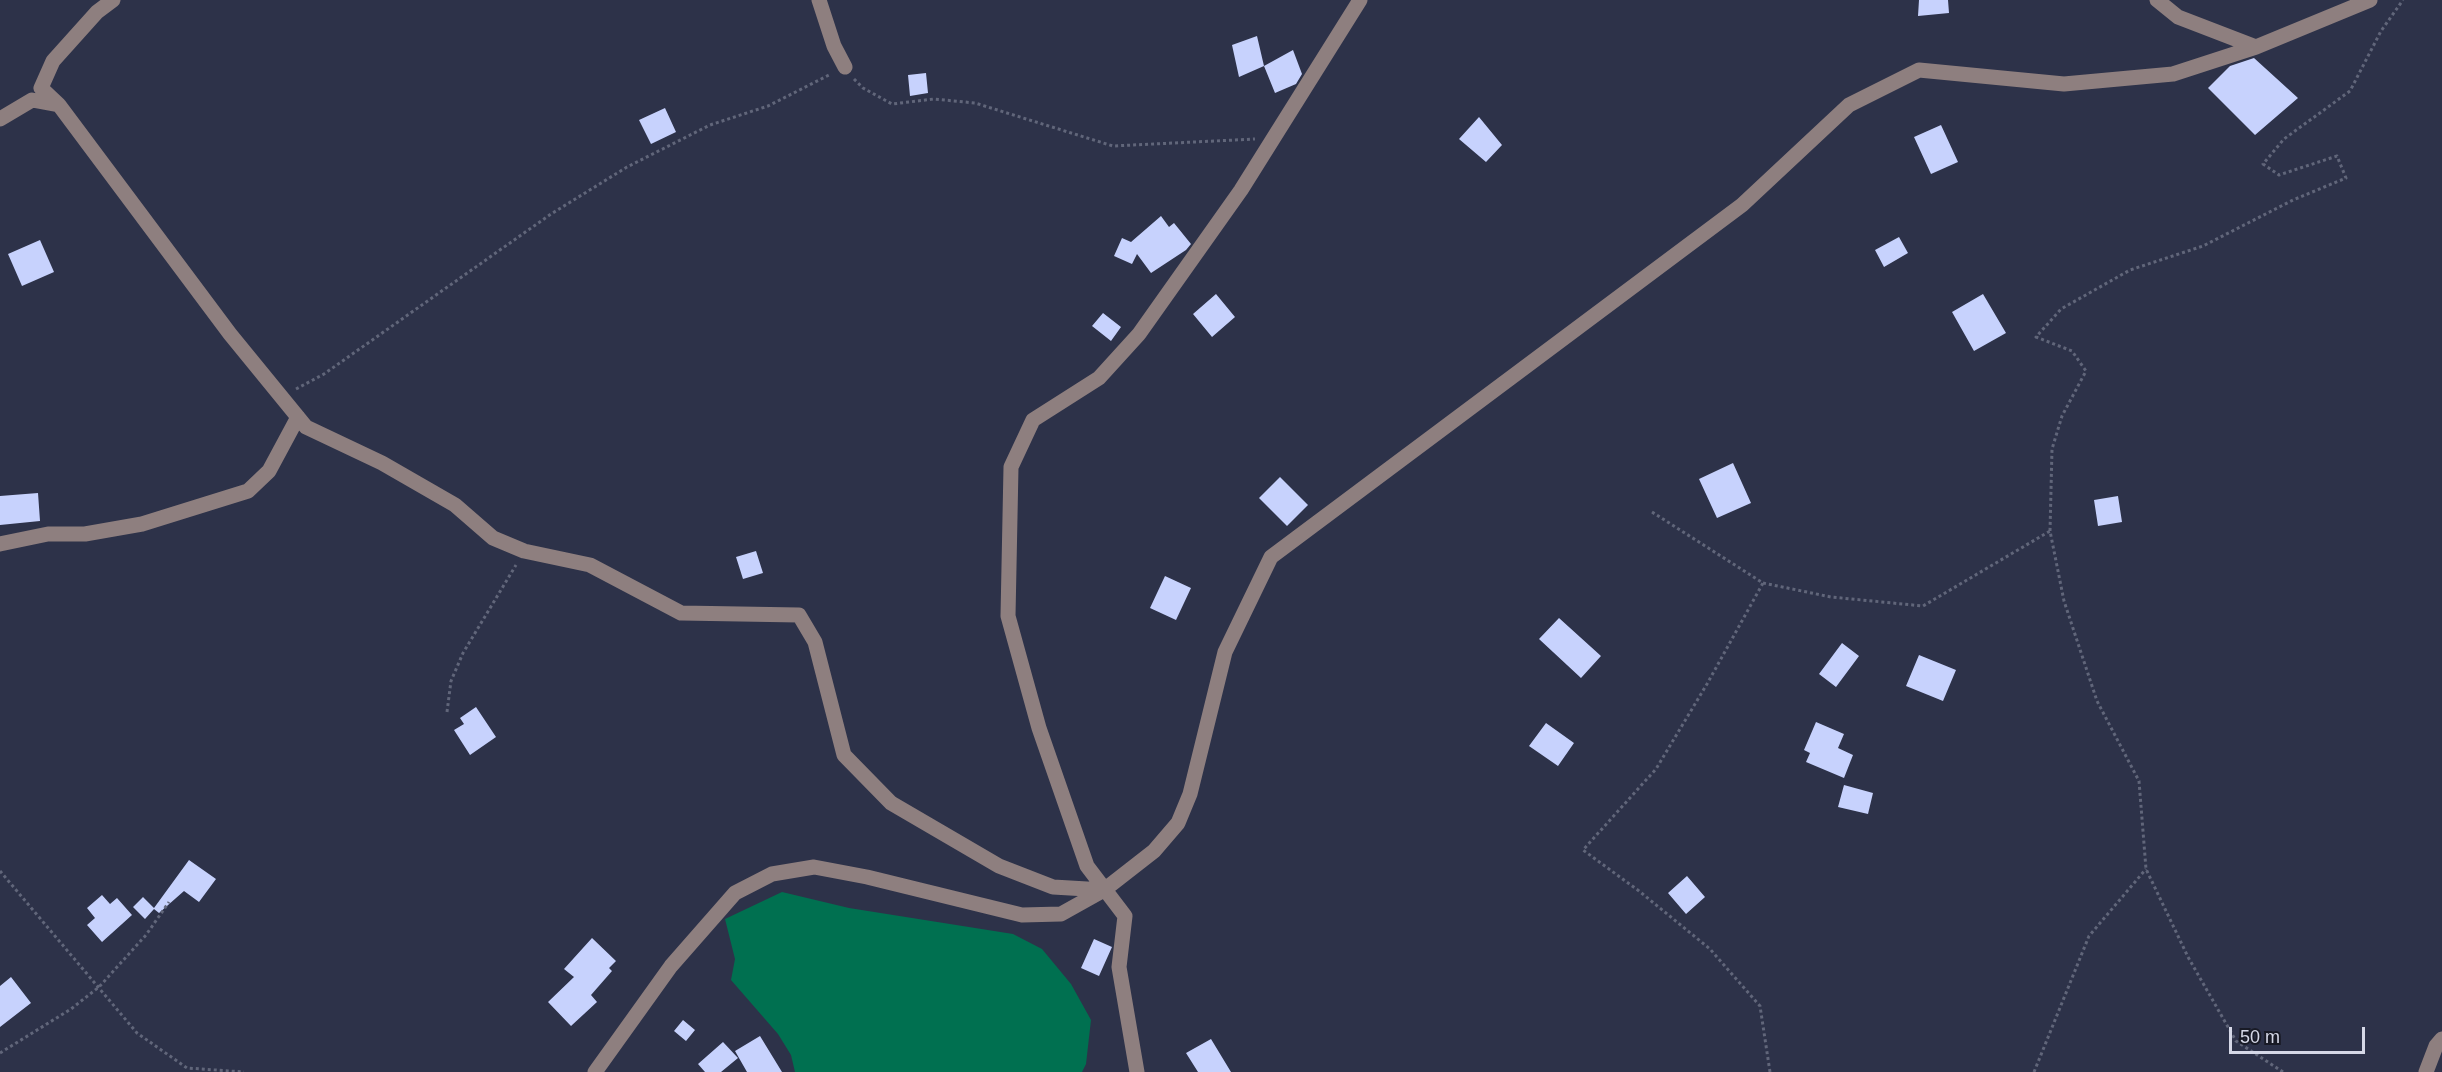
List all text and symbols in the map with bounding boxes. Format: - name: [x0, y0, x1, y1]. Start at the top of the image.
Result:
- scale bar: [2232, 1015, 2368, 1053]
- text: 50 m: [2240, 1027, 2280, 1047]

